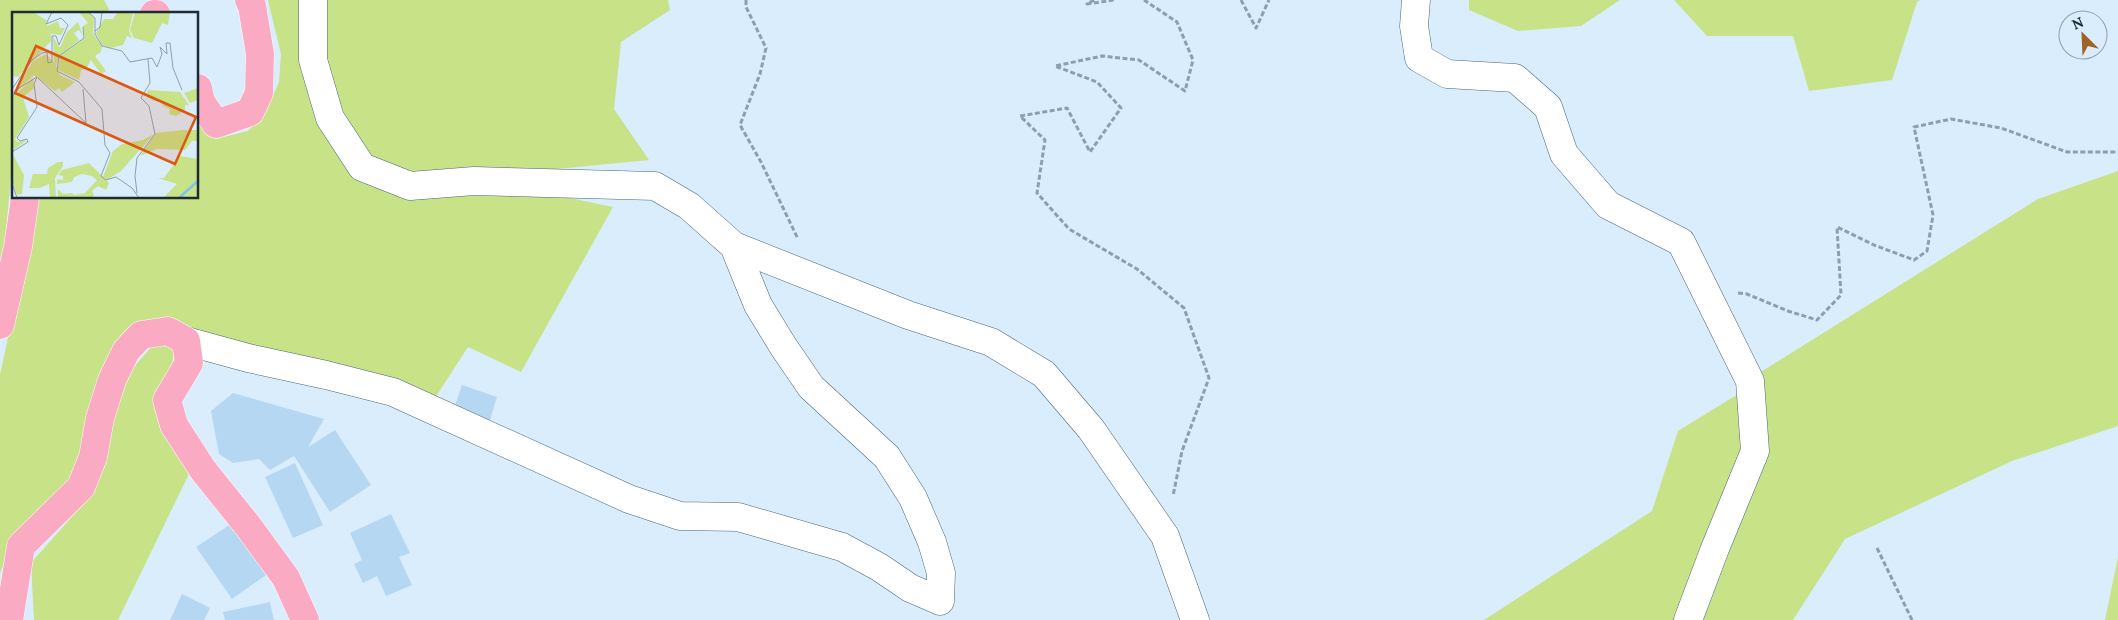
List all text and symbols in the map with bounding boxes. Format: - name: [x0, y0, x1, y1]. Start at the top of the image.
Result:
- north arrow: [2058, 10, 2108, 60]
- inset map: [12, 12, 199, 199]
- text: N: [2069, 13, 2086, 34]

